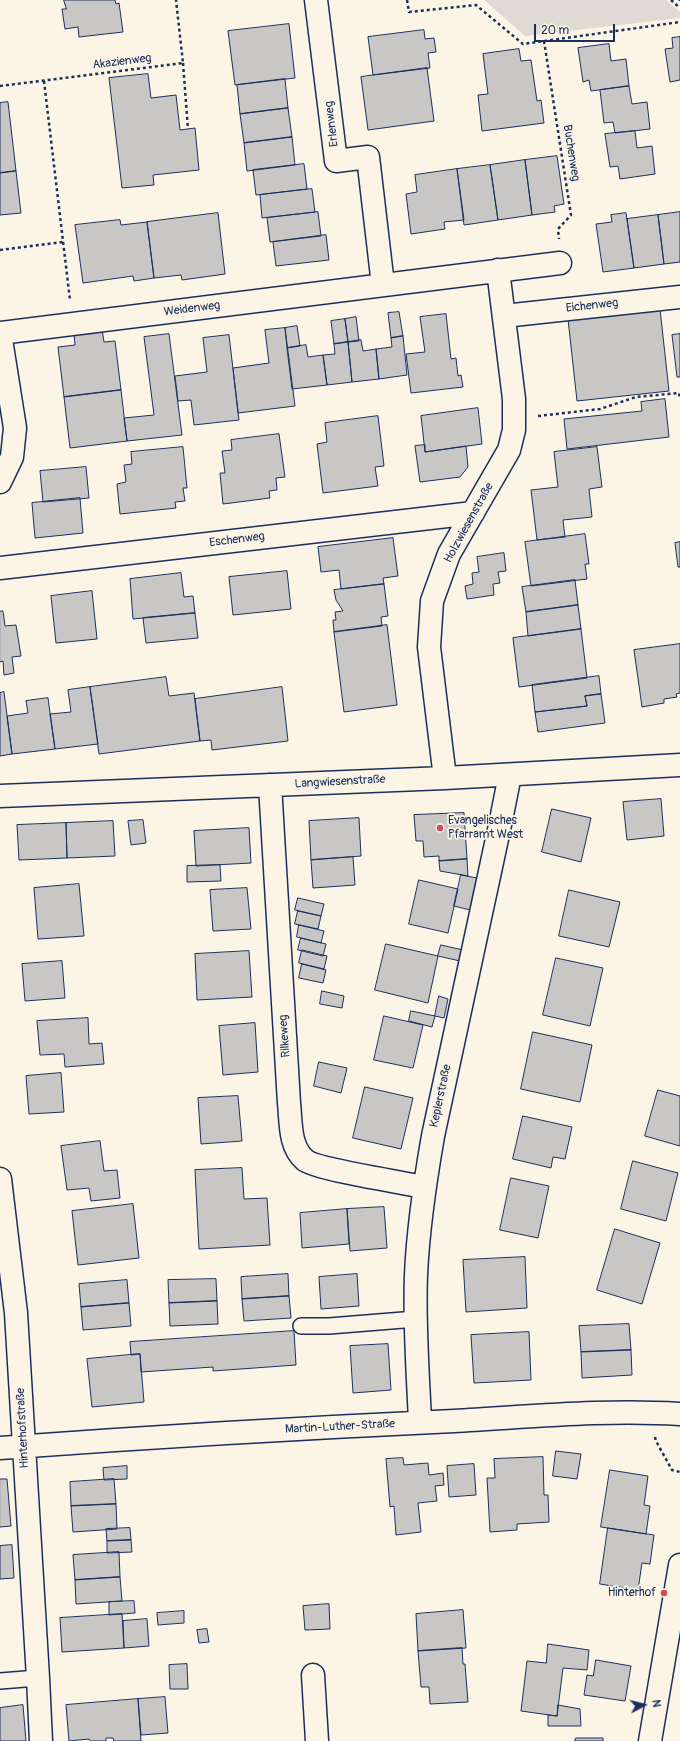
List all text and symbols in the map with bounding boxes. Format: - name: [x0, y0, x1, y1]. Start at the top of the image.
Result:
- scale bar: [536, 16, 617, 42]
- text: 20 m: [541, 23, 569, 38]
- street label: Akazienweg: [92, 51, 152, 73]
- street label: Erlenweg: [322, 100, 342, 148]
- street label: Buchenweg: [559, 124, 583, 182]
- street label: Eichenweg: [565, 296, 619, 316]
- street label: Weidenweg: [163, 298, 221, 320]
- street label: Holzwiesenstraße: [441, 480, 497, 566]
- street label: Eschenweg: [208, 529, 266, 551]
- street label: Langwiesenstraße: [294, 772, 386, 792]
- place label: Evangelisches Pfarramt West: [448, 814, 523, 842]
- marker: Evangelisches Pfarramt West: [435, 823, 445, 833]
- street label: Rilkeweg: [276, 1014, 294, 1058]
- street label: Keplerstraße: [427, 1063, 455, 1129]
- street label: Hinterhofstraße: [14, 1387, 32, 1469]
- street label: Martin-Luther-Straße: [285, 1417, 395, 1437]
- place label: Hinterhof: [608, 1586, 656, 1600]
- marker: Hinterhof: [659, 1588, 669, 1598]
- north arrow: [624, 1685, 664, 1725]
- text: N: [650, 1699, 663, 1708]

